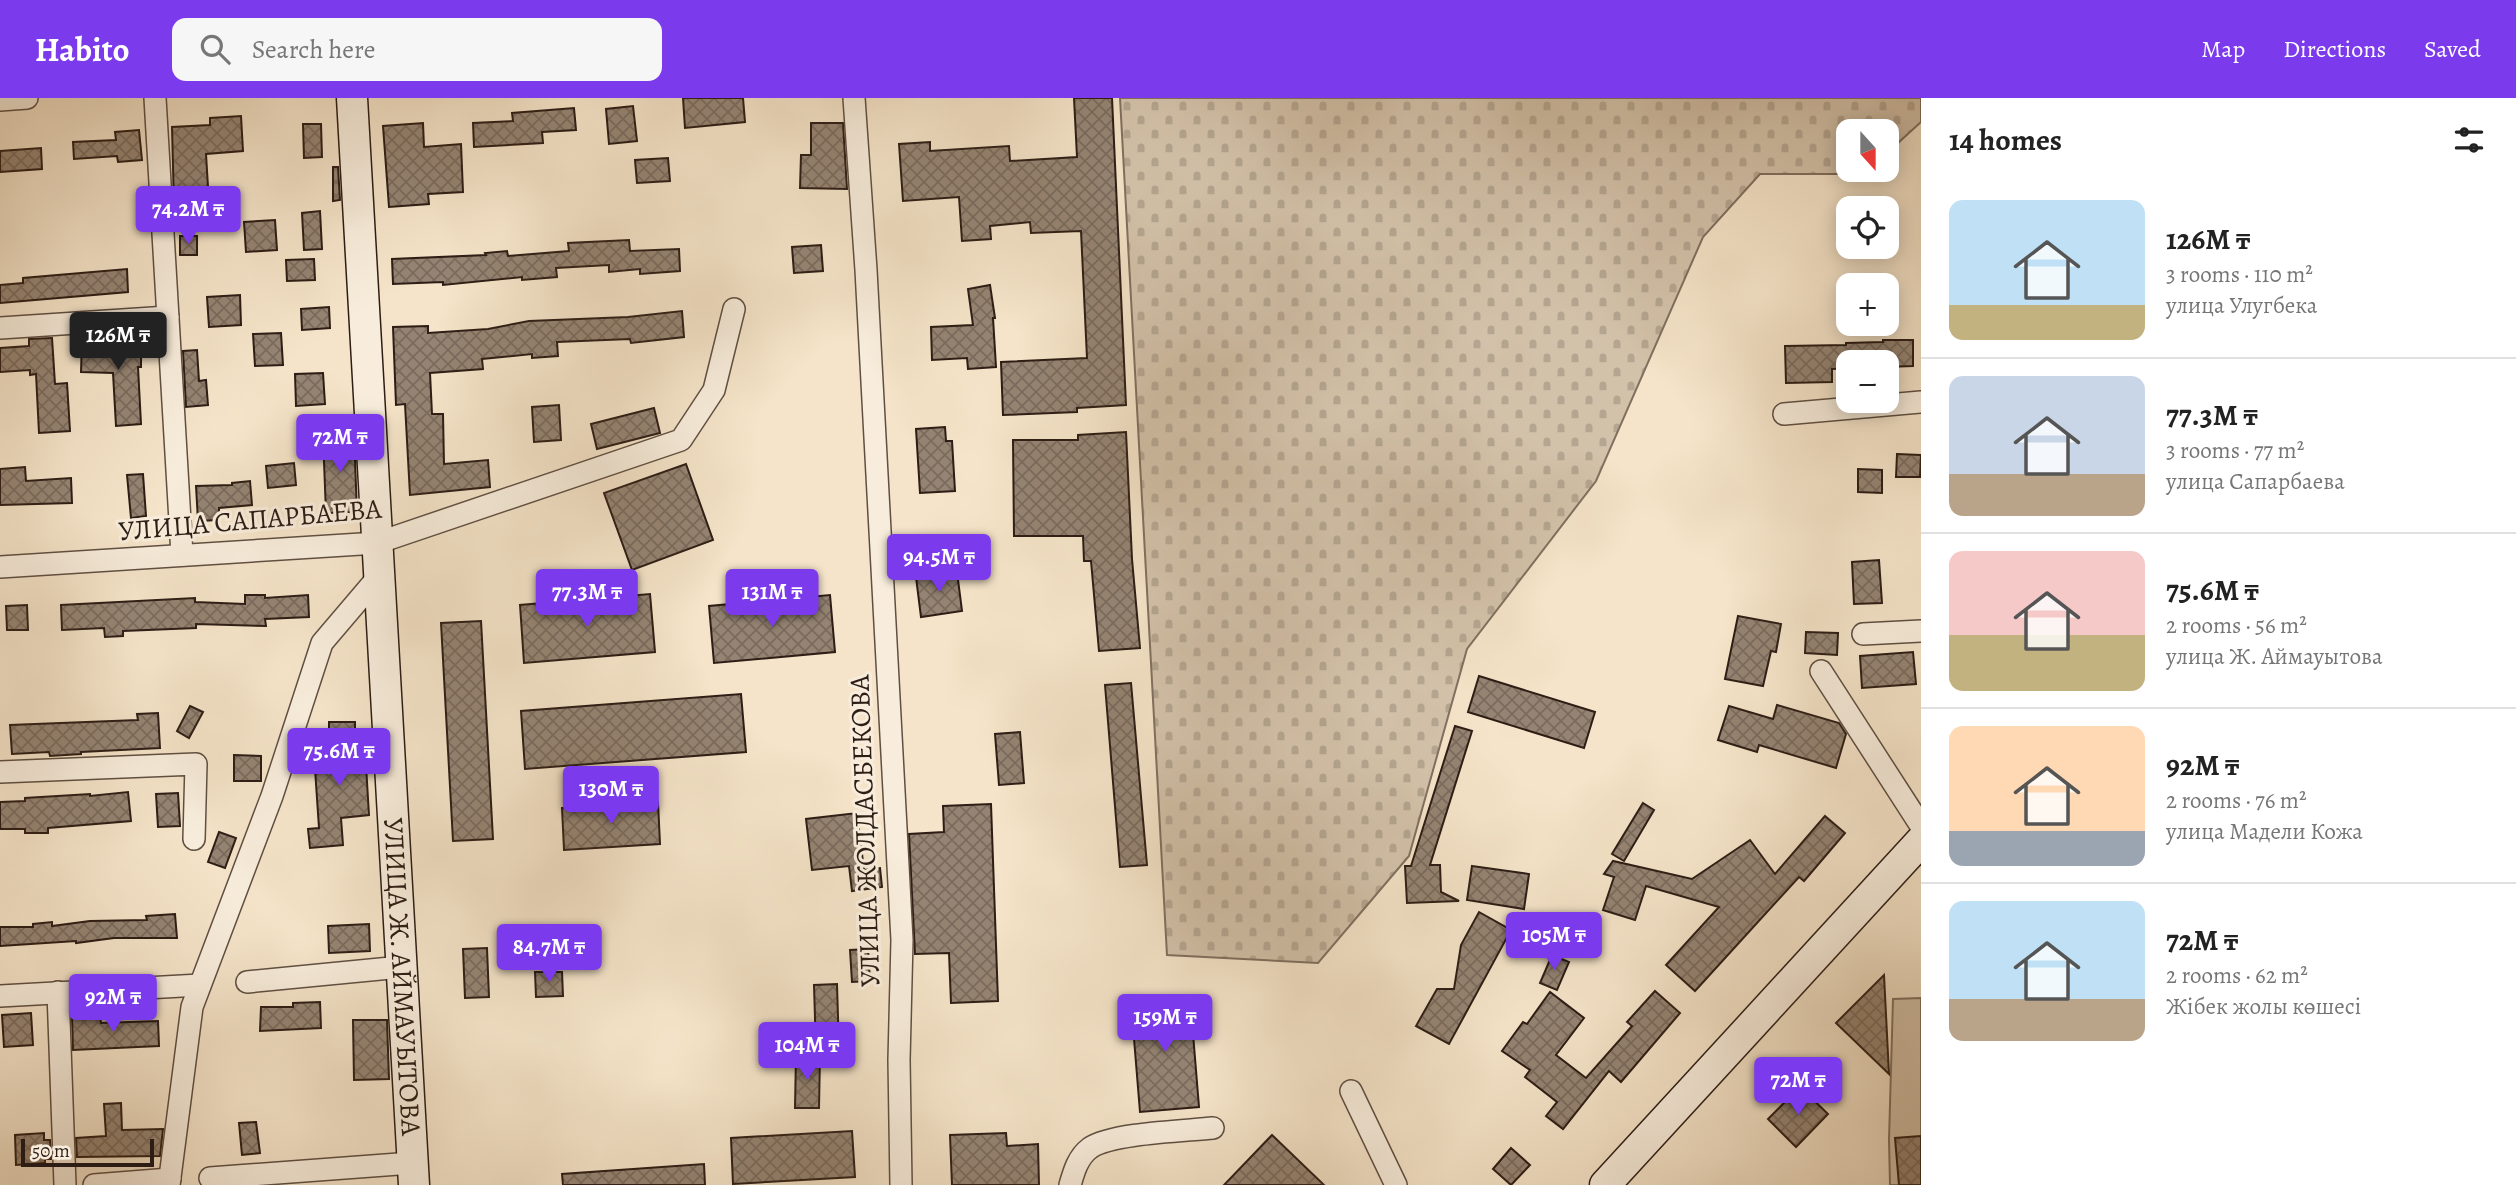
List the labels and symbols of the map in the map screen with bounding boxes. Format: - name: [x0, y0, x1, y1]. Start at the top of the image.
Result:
- north arrow: [1836, 119, 1899, 182]
- pin: 74.2M ₸: [123, 186, 253, 246]
- pin: 126M ₸: [61, 313, 175, 372]
- pin: 72M ₸: [291, 414, 389, 474]
- street label: УЛИЦА САПАРБАЕВА: [117, 490, 384, 550]
- pin: 94.5M ₸: [874, 534, 1004, 594]
- pin: 77.3M ₸: [522, 570, 652, 629]
- pin: 131M ₸: [715, 570, 829, 629]
- street label: УЛИЦА ЖОЛДАСБЕКОВА: [841, 674, 889, 988]
- pin: 75.6M ₸: [274, 728, 404, 788]
- pin: 130M ₸: [554, 766, 668, 826]
- street label: УЛИЦА Ж. АЙМАУЫТОВА: [374, 816, 430, 1137]
- pin: 105M ₸: [1497, 912, 1611, 972]
- pin: 84.7M ₸: [484, 924, 614, 984]
- pin: 92M ₸: [64, 974, 162, 1034]
- pin: 159M ₸: [1108, 995, 1222, 1054]
- pin: 104M ₸: [750, 1023, 864, 1082]
- pin: 72M ₸: [1749, 1058, 1847, 1117]
- scale bar: [21, 1136, 154, 1168]

